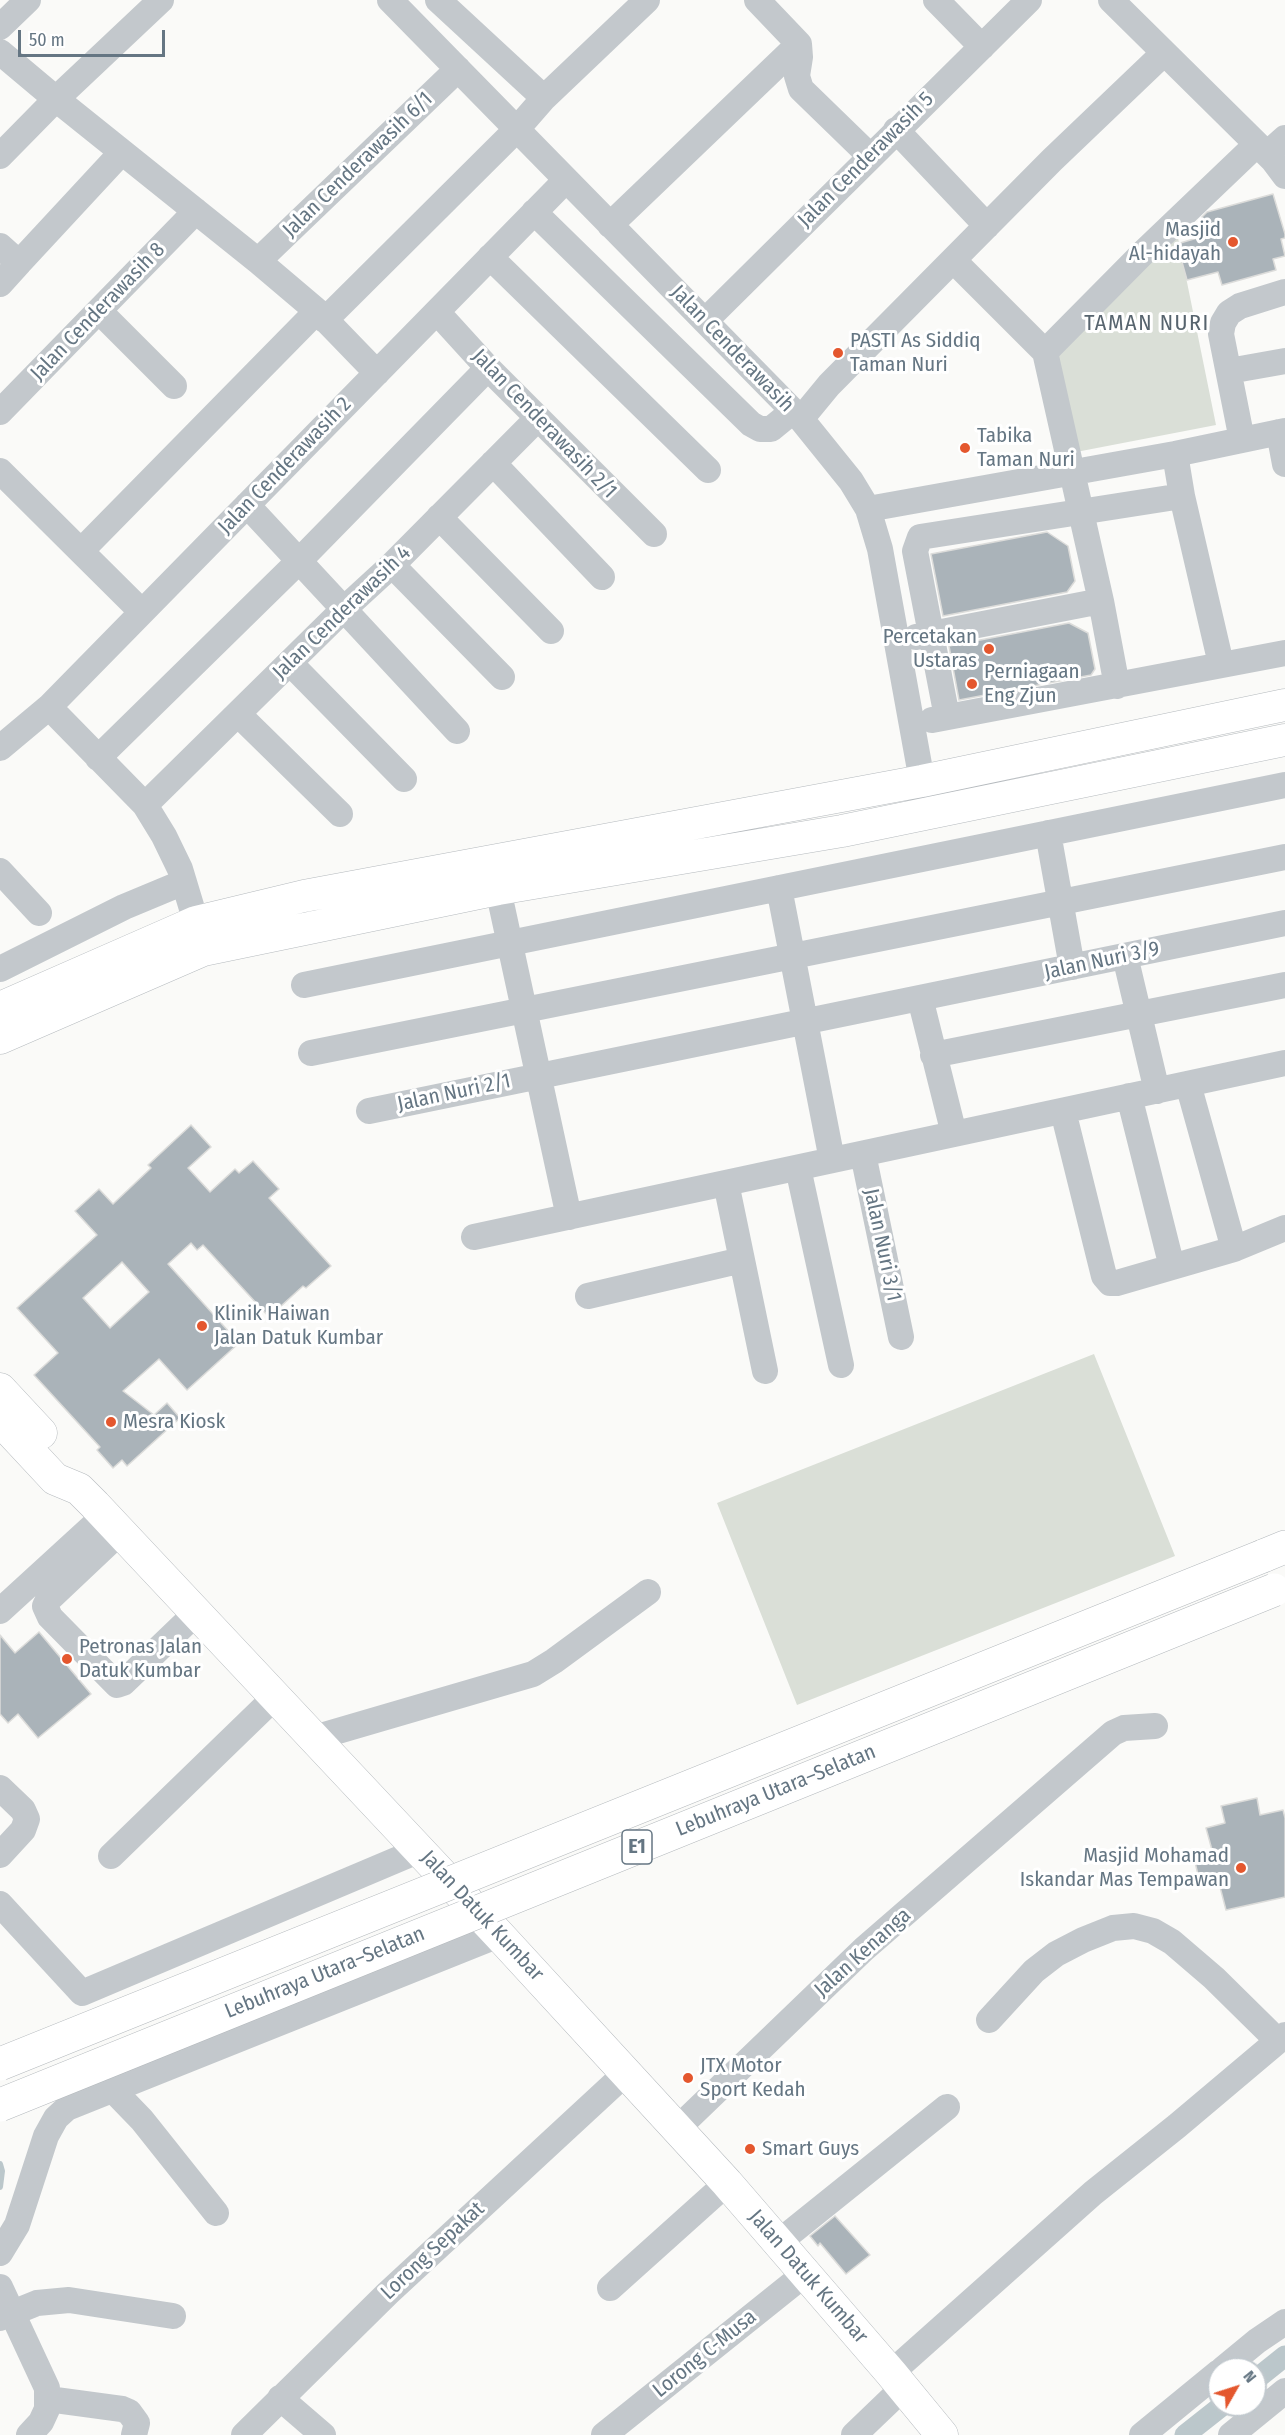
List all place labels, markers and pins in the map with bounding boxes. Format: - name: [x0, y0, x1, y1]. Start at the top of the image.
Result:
- place label: Masjid Al-hidayah: [1129, 217, 1221, 267]
- marker: Masjid Al-hidayah: [1226, 235, 1240, 249]
- place label: PASTI As Siddiq Taman Nuri: [850, 328, 981, 378]
- marker: PASTI As Siddiq Taman Nuri: [831, 346, 845, 360]
- place label: Tabika Taman Nuri: [977, 423, 1075, 473]
- marker: Tabika Taman Nuri: [958, 441, 972, 455]
- place label: Percetakan Ustaras: [883, 624, 977, 674]
- marker: Percetakan Ustaras: [982, 642, 996, 656]
- place label: Perniagaan Eng Zjun: [984, 659, 1080, 709]
- marker: Perniagaan Eng Zjun: [965, 677, 979, 691]
- place label: Klinik Haiwan Jalan Datuk Kumbar: [214, 1301, 383, 1351]
- marker: Klinik Haiwan Jalan Datuk Kumbar: [195, 1319, 209, 1333]
- place label: Mesra Kiosk: [123, 1409, 225, 1435]
- marker: Mesra Kiosk: [104, 1415, 118, 1429]
- place label: Petronas Jalan Datuk Kumbar: [79, 1634, 202, 1684]
- marker: Petronas Jalan Datuk Kumbar: [60, 1652, 74, 1666]
- place label: Masjid Mohamad Iskandar Mas Tempawan: [1020, 1843, 1229, 1893]
- marker: Masjid Mohamad Iskandar Mas Tempawan: [1234, 1861, 1248, 1875]
- place label: JTX Motor Sport Kedah: [700, 2053, 806, 2103]
- marker: JTX Motor Sport Kedah: [681, 2071, 695, 2085]
- place label: Smart Guys: [762, 2136, 859, 2162]
- marker: Smart Guys: [743, 2142, 757, 2156]

